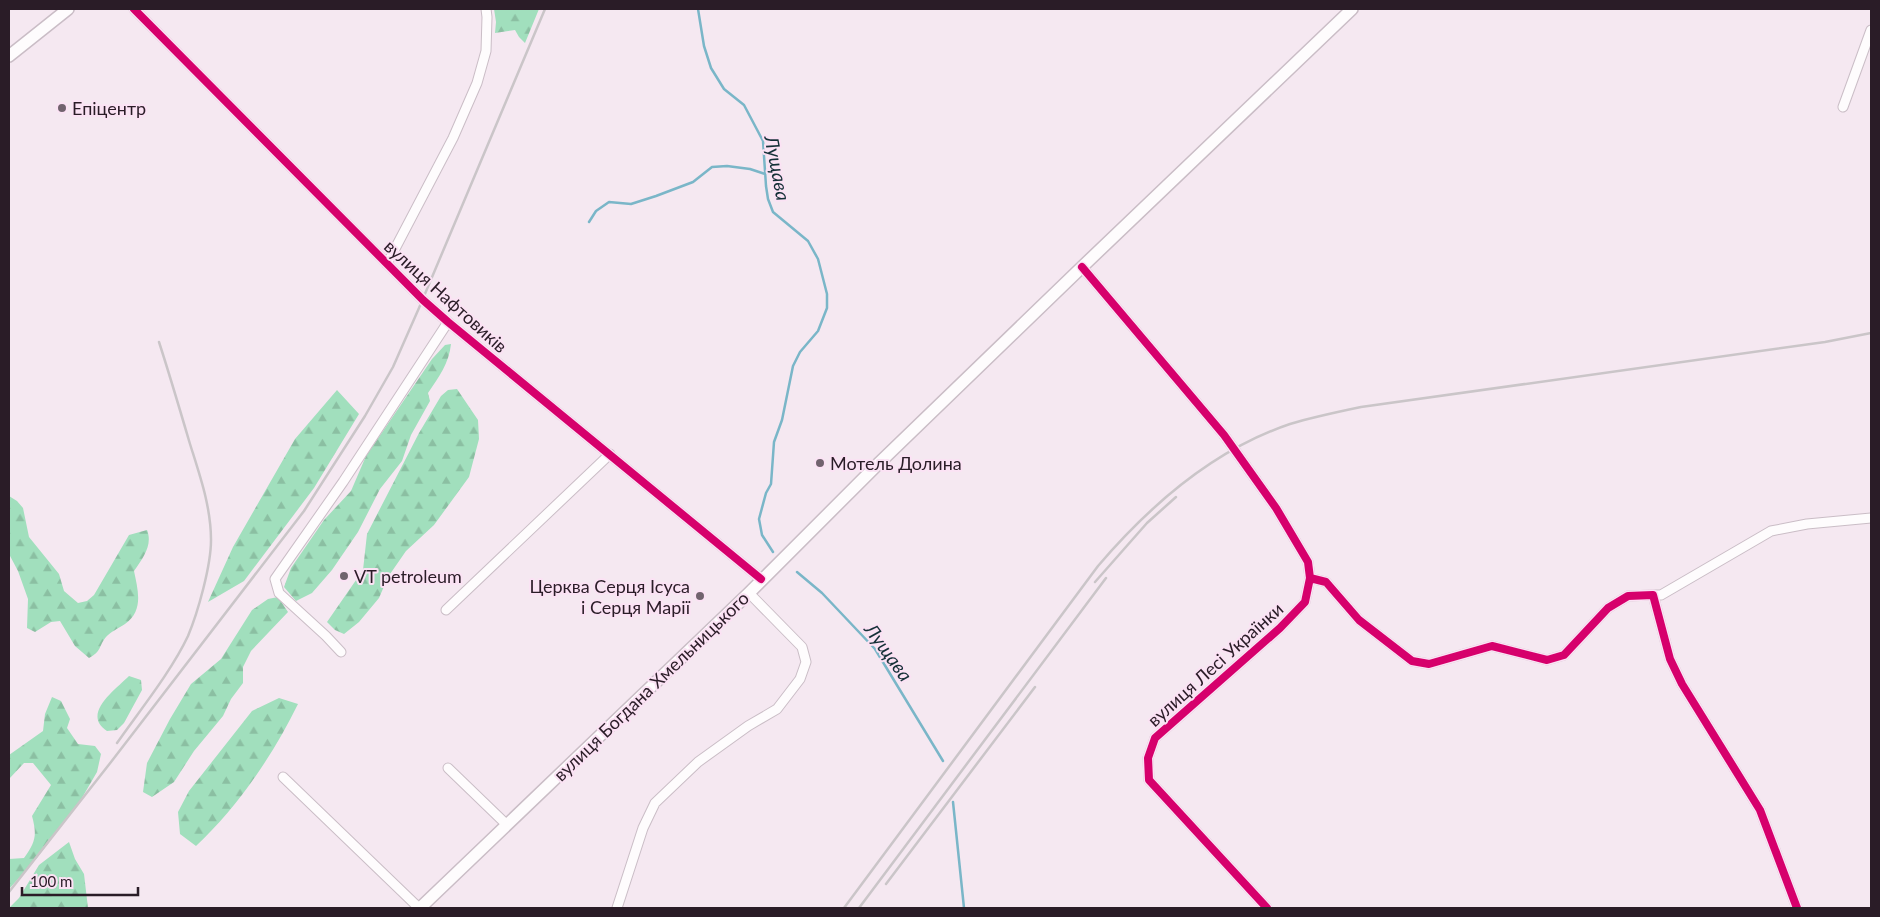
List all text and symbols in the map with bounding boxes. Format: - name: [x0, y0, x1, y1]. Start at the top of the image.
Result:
- place label: Епіцентр: [72, 97, 146, 119]
- marker: Епіцентр: [56, 102, 68, 114]
- water label: Лущава: [760, 133, 796, 202]
- street label: вулиця Нафтовиків: [380, 235, 512, 357]
- place label: Мотель Долина: [830, 452, 962, 474]
- marker: Мотель Долина: [814, 457, 826, 469]
- place label: VT petroleum: [354, 565, 462, 587]
- marker: VT petroleum: [338, 570, 350, 582]
- place label: Церква Серця Ісуса і Серця Марії: [529, 575, 691, 618]
- street label: вулиця Богдана Хмельницького: [549, 587, 753, 785]
- marker: Церква Серця Ісуса і Серця Марії: [694, 590, 706, 602]
- street label: вулиця Лесі Українки: [1143, 597, 1287, 731]
- water label: Лущава: [860, 618, 918, 685]
- scale bar: [22, 864, 139, 896]
- text: 100 m: [30, 872, 72, 890]

